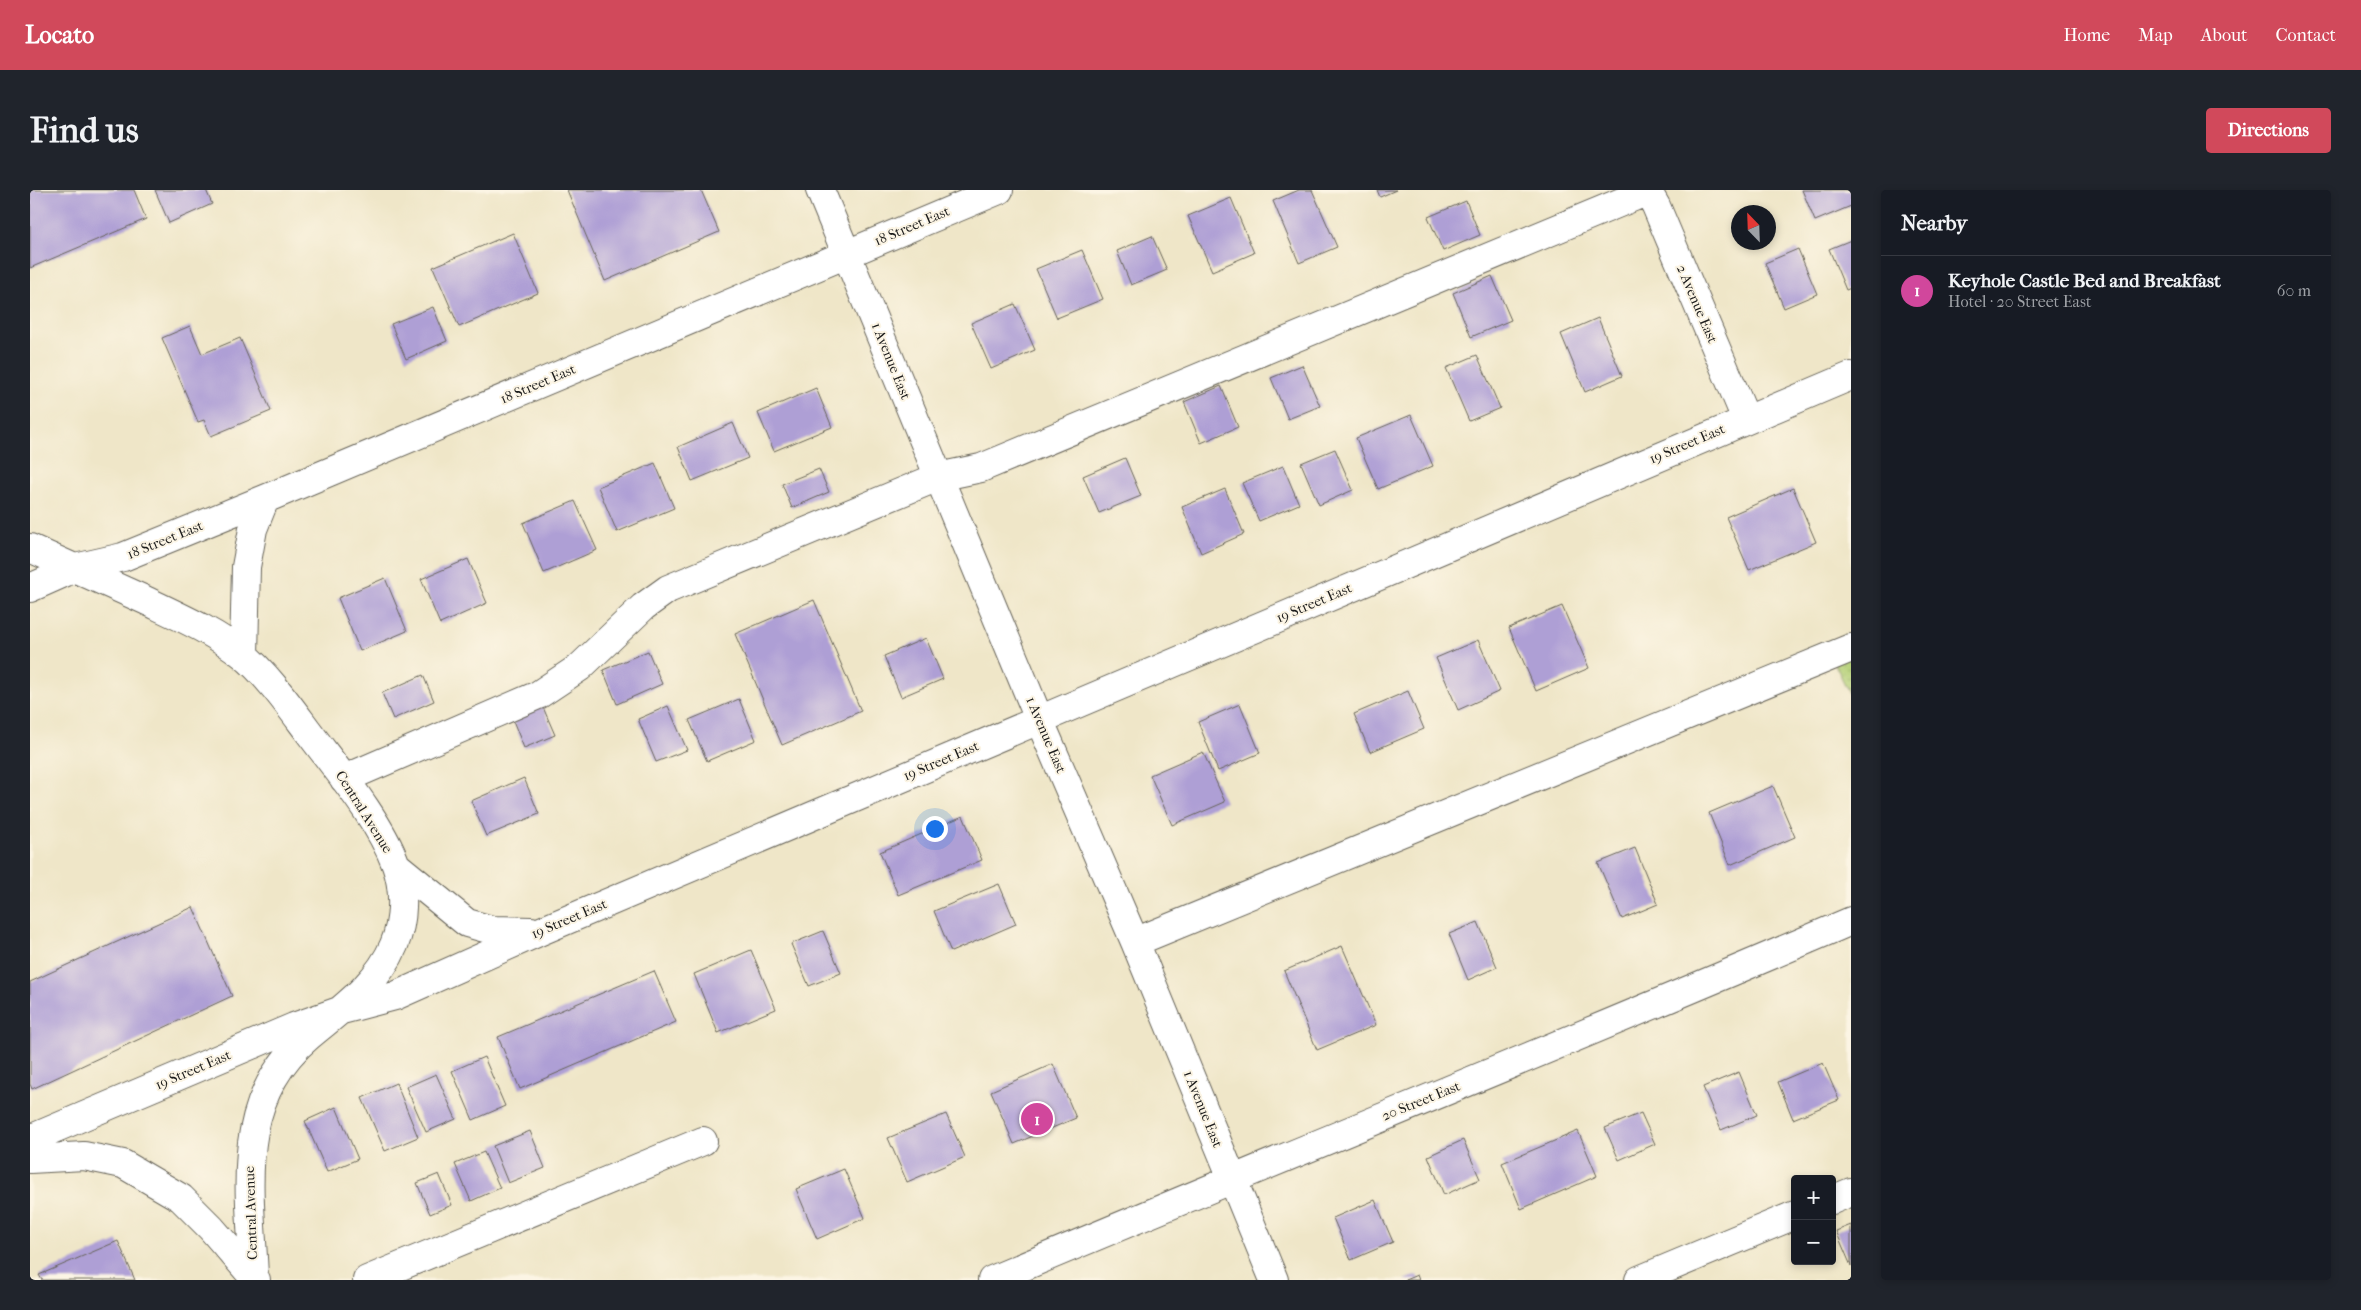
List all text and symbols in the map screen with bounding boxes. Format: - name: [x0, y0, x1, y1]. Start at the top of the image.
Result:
- text: Locato: [25, 21, 94, 49]
- text: Home: [2063, 25, 2110, 46]
- text: Map: [2138, 25, 2173, 46]
- text: About: [2201, 25, 2247, 46]
- text: Contact: [2275, 25, 2336, 46]
- button: Directions: [2206, 108, 2331, 153]
- text: Find us: [30, 110, 139, 151]
- street label: 18 Street East: [872, 203, 952, 249]
- north arrow: [1731, 205, 1776, 250]
- text: Nearby: [1901, 211, 1967, 235]
- street label: 2 Avenue East: [1673, 262, 1721, 346]
- text: Keyhole Castle Bed and Breakfast: [1948, 270, 2221, 292]
- text: 1: [1914, 281, 1920, 300]
- text: 60 m: [2277, 281, 2311, 300]
- text: Hotel · 20 Street East: [1948, 292, 2092, 311]
- street label: 1 Avenue East: [868, 320, 914, 402]
- street label: 18 Street East: [498, 361, 578, 407]
- street label: 19 Street East: [1647, 420, 1727, 468]
- street label: 18 Street East: [125, 517, 205, 563]
- street label: 19 Street East: [1274, 579, 1354, 627]
- street label: 1 Avenue East: [1022, 694, 1070, 776]
- street label: 19 Street East: [901, 737, 981, 785]
- street label: Central Avenue: [332, 768, 396, 856]
- your location: [922, 816, 948, 842]
- street label: 19 Street East: [529, 895, 609, 943]
- street label: 19 Street East: [153, 1046, 233, 1094]
- street label: 1 Avenue East: [1180, 1068, 1226, 1150]
- street label: 20 Street East: [1379, 1078, 1463, 1124]
- pin: 1: [1021, 1100, 1053, 1138]
- street label: Central Avenue: [241, 1166, 261, 1260]
- map controls: [1791, 1175, 1836, 1265]
- button: +: [1791, 1175, 1836, 1220]
- button: −: [1791, 1220, 1836, 1265]

